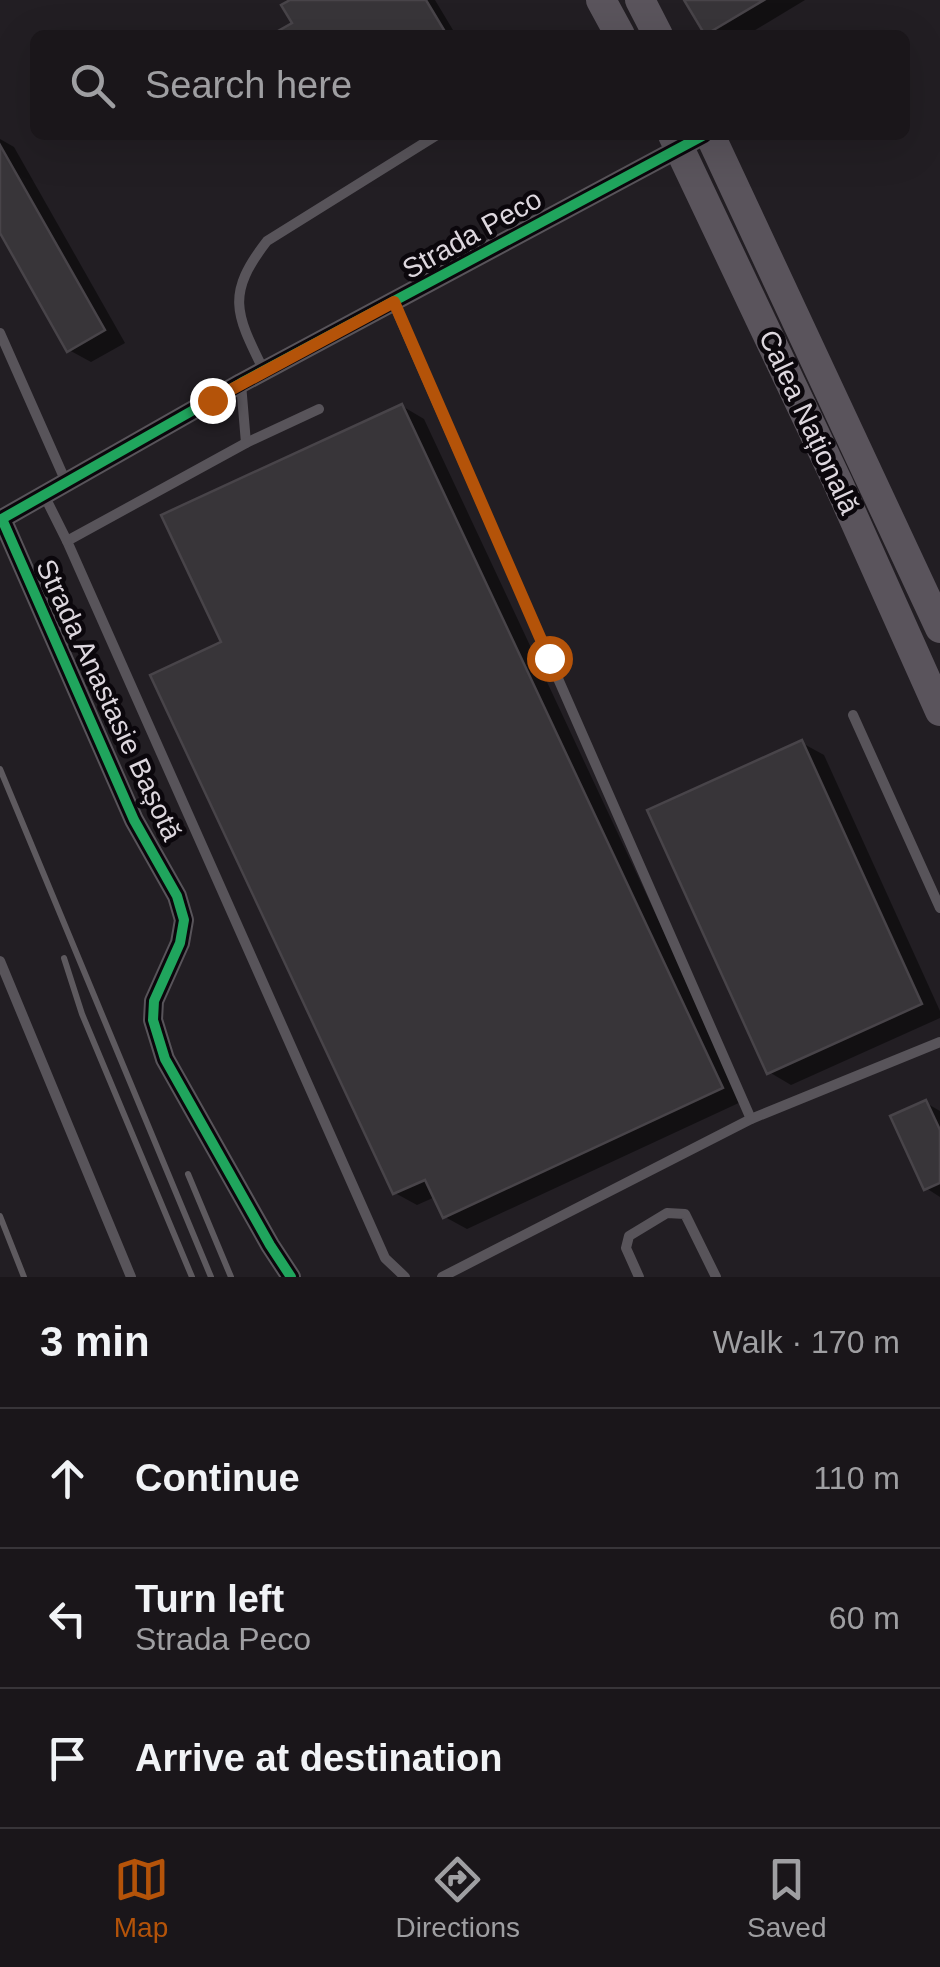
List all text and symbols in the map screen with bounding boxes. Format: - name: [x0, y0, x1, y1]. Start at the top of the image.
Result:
- search box: [30, 30, 910, 140]
- icon: search: [65, 58, 120, 113]
- text: Search here: [145, 64, 352, 106]
- street label: Strada Peco: [397, 183, 547, 285]
- street label: Calea Națională: [753, 325, 865, 519]
- route end: [190, 378, 236, 424]
- street label: Strada Anastasie Bașotă: [30, 554, 188, 846]
- route start: [527, 636, 573, 682]
- text: 3 min: [40, 1318, 150, 1365]
- text: Walk · 170 m: [713, 1324, 900, 1360]
- icon: ahead: [40, 1451, 95, 1506]
- text: Continue: [135, 1457, 300, 1499]
- text: 110 m: [813, 1460, 900, 1496]
- text: Turn left: [135, 1578, 284, 1620]
- icon: left: [40, 1591, 95, 1646]
- text: 60 m: [829, 1600, 900, 1636]
- text: Strada Peco: [135, 1621, 311, 1657]
- icon: arrive: [40, 1731, 95, 1786]
- text: Arrive at destination: [135, 1737, 502, 1779]
- tab: Map: [114, 1852, 169, 1944]
- tab: Directions: [396, 1852, 520, 1944]
- tab: Saved: [747, 1852, 826, 1944]

